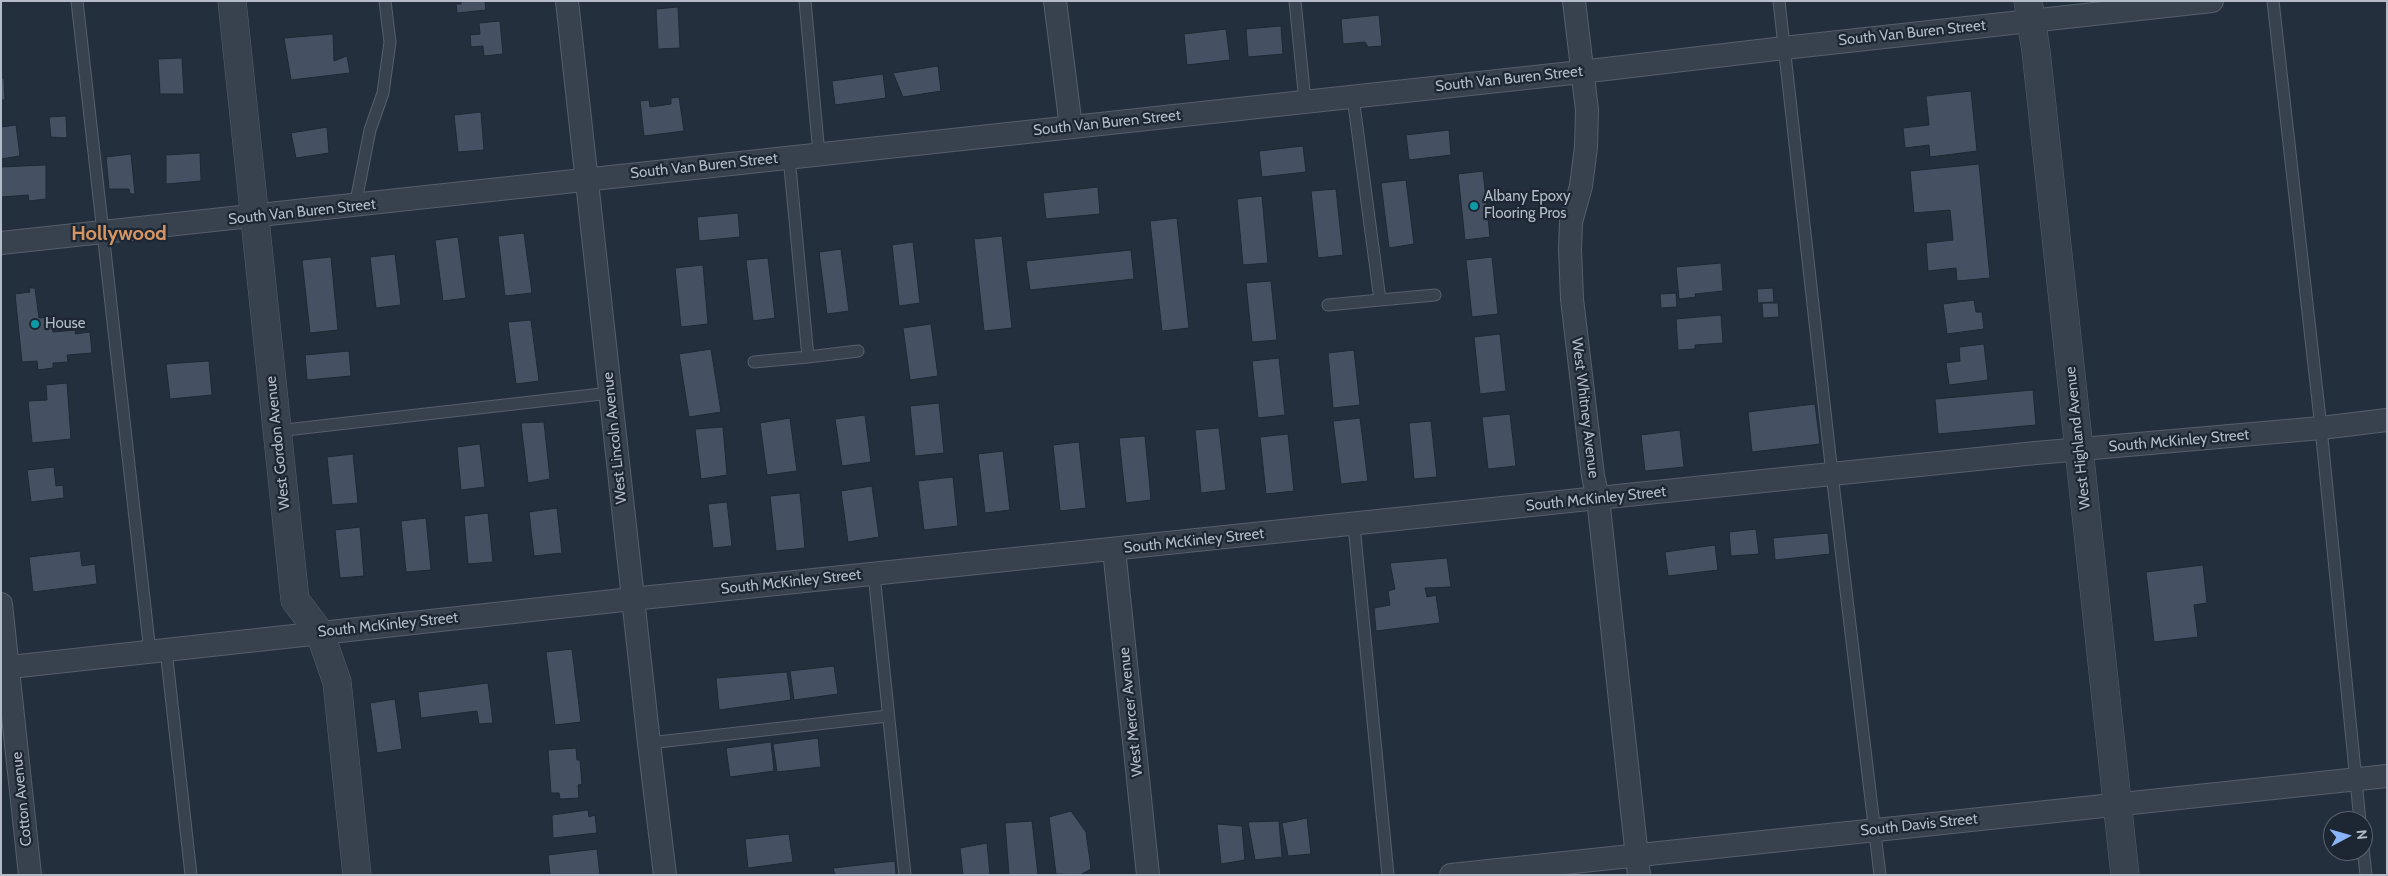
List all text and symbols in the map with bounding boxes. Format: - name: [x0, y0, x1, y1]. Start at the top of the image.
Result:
- street label: South Van Buren Street: [1837, 16, 1987, 50]
- street label: South Van Buren Street: [1434, 62, 1584, 96]
- street label: South Van Buren Street: [1032, 106, 1182, 140]
- street label: South Van Buren Street: [629, 149, 779, 183]
- place label: Albany Epoxy Flooring Pros: [1484, 188, 1571, 223]
- street label: South Van Buren Street: [227, 195, 377, 229]
- marker: Albany Epoxy Flooring Pros: [1468, 200, 1480, 212]
- district label: Hollywood: [71, 222, 167, 246]
- place label: House: [45, 315, 85, 333]
- marker: House: [29, 318, 41, 330]
- street label: West Whitney Avenue: [1567, 337, 1603, 479]
- street label: West Highland Avenue: [2062, 366, 2094, 510]
- street label: West Lincoln Avenue: [599, 371, 631, 505]
- street label: West Gordon Avenue: [262, 375, 294, 511]
- street label: South McKinley Street: [2108, 426, 2250, 456]
- street label: South McKinley Street: [1525, 483, 1667, 515]
- street label: South McKinley Street: [1123, 525, 1265, 557]
- street label: South McKinley Street: [720, 566, 862, 598]
- street label: South McKinley Street: [317, 609, 459, 641]
- street label: West Mercer Avenue: [1115, 646, 1147, 778]
- street label: Cotton Avenue: [8, 751, 36, 847]
- street label: South Davis Street: [1859, 810, 1979, 840]
- north arrow: [2323, 811, 2373, 861]
- text: N: [2352, 829, 2371, 840]

